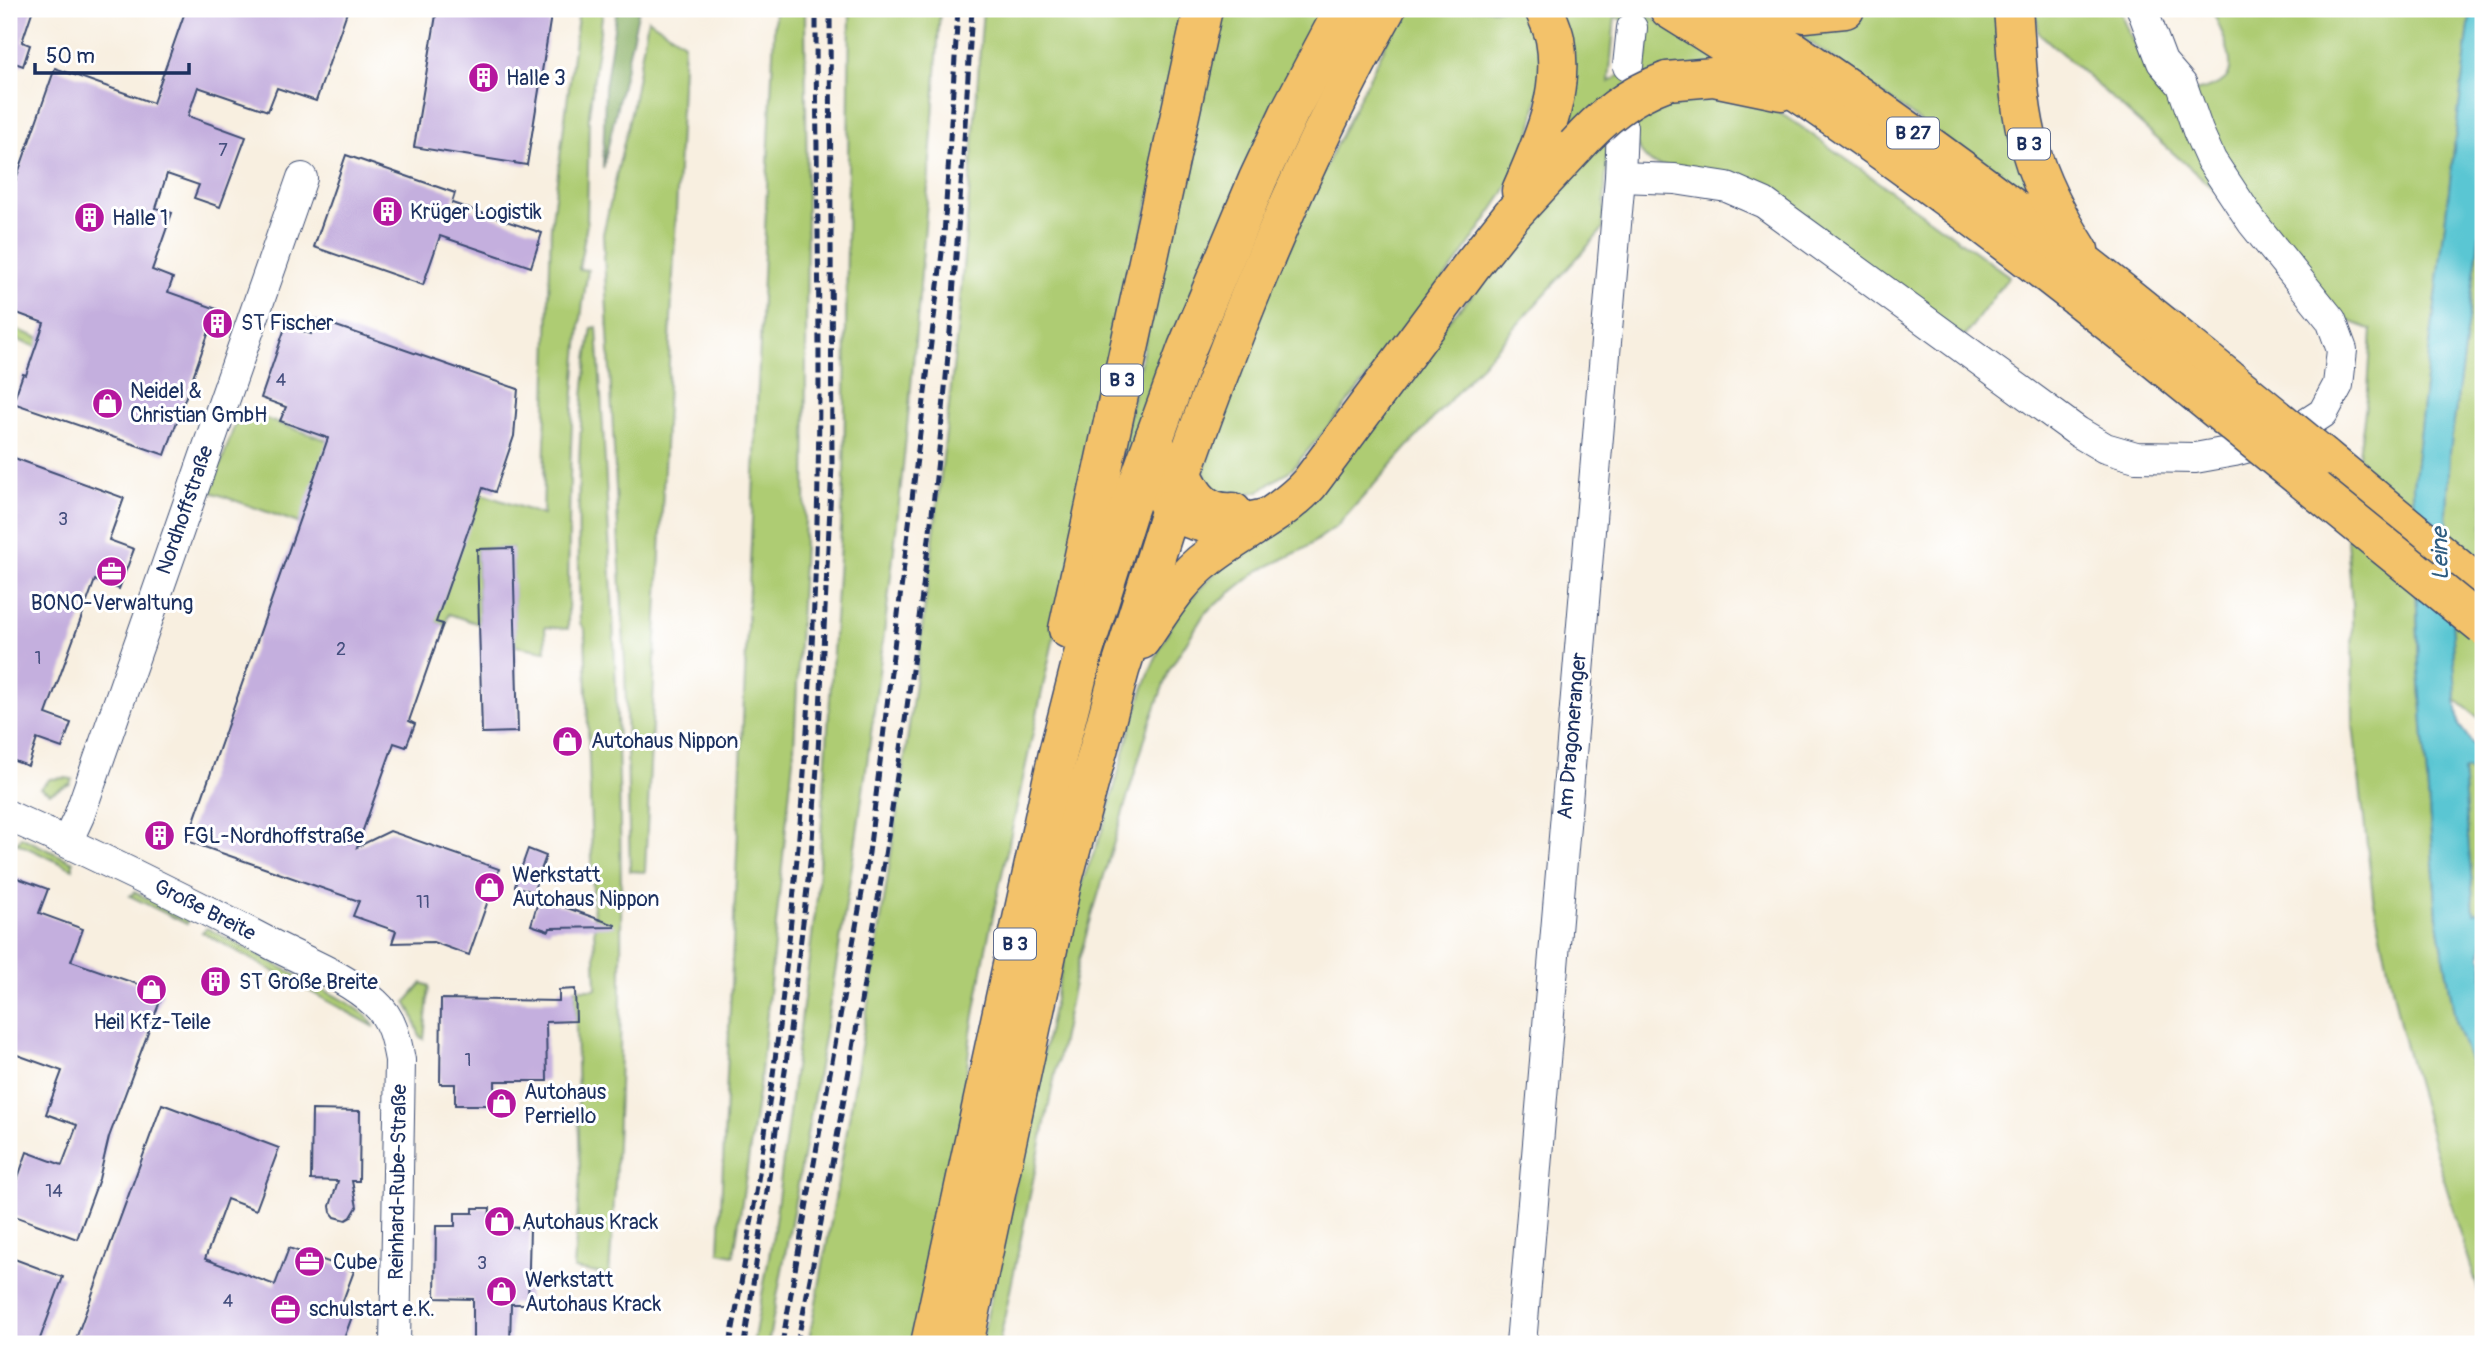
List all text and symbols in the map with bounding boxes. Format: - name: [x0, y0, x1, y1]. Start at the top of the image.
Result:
- scale bar: [35, 32, 189, 76]
- text: 50 m: [46, 43, 95, 70]
- building icon: Halle 3: [466, 61, 500, 95]
- place label: Halle 3: [506, 65, 566, 92]
- road number: B 27: [1887, 118, 1939, 148]
- road number: B 3: [2008, 128, 2050, 160]
- house number: 7: [218, 139, 228, 162]
- building icon: Krüger Logistik: [370, 195, 404, 229]
- place label: Krüger Logistik: [410, 199, 542, 226]
- building icon: Halle 1: [72, 201, 106, 235]
- place label: Halle 1: [112, 205, 168, 232]
- building icon: ST Fischer: [201, 306, 235, 340]
- place label: ST Fischer: [241, 310, 334, 337]
- road number: B 3: [1101, 364, 1143, 396]
- house number: 4: [276, 369, 287, 392]
- place label: Neidel & Christian GmbH: [130, 378, 267, 429]
- shop icon: Neidel & Christian GmbH: [90, 386, 124, 420]
- street label: Nordhoffstraße: [150, 441, 220, 578]
- house number: 3: [58, 508, 68, 531]
- water label: Leine: [2425, 525, 2455, 581]
- office icon: BONO-Verwaltung: [95, 554, 129, 588]
- place label: BONO-Verwaltung: [31, 590, 193, 617]
- house number: 2: [336, 638, 346, 661]
- house number: 1: [34, 647, 42, 670]
- street label: Am Dragoneranger: [1551, 651, 1593, 821]
- shop icon: Autohaus Nippon: [551, 724, 585, 758]
- place label: Autohaus Nippon: [591, 728, 739, 755]
- building icon: FGL-Nordhoffstraße: [143, 819, 177, 853]
- place label: FGL-Nordhoffstraße: [183, 823, 365, 850]
- place label: Werkstatt Autohaus Nippon: [512, 862, 660, 913]
- shop icon: Werkstatt Autohaus Nippon: [472, 870, 506, 904]
- street label: Große Breite: [150, 873, 261, 947]
- house number: 11: [416, 891, 430, 914]
- road number: B 3: [994, 928, 1036, 960]
- building icon: ST Große Breite: [199, 965, 233, 999]
- place label: ST Große Breite: [239, 969, 379, 996]
- shop icon: Heil Kfz-Teile: [135, 973, 169, 1007]
- place label: Heil Kfz-Teile: [93, 1009, 211, 1036]
- house number: 1: [464, 1049, 472, 1072]
- place label: Autohaus Perriello: [524, 1079, 607, 1130]
- street label: Reinhard-Rube-Straße: [383, 1083, 413, 1280]
- shop icon: Autohaus Perriello: [484, 1087, 518, 1121]
- house number: 14: [45, 1180, 63, 1203]
- shop icon: Autohaus Krack: [482, 1205, 516, 1239]
- place label: Autohaus Krack: [522, 1209, 658, 1236]
- office icon: Cube: [293, 1245, 327, 1279]
- place label: Cube: [333, 1249, 378, 1276]
- house number: 3: [477, 1252, 487, 1275]
- place label: Werkstatt Autohaus Krack: [525, 1267, 661, 1318]
- shop icon: Werkstatt Autohaus Krack: [485, 1275, 519, 1309]
- house number: 4: [223, 1290, 234, 1313]
- office icon: schulstart e.K.: [269, 1292, 303, 1326]
- place label: schulstart e.K.: [309, 1296, 435, 1323]

